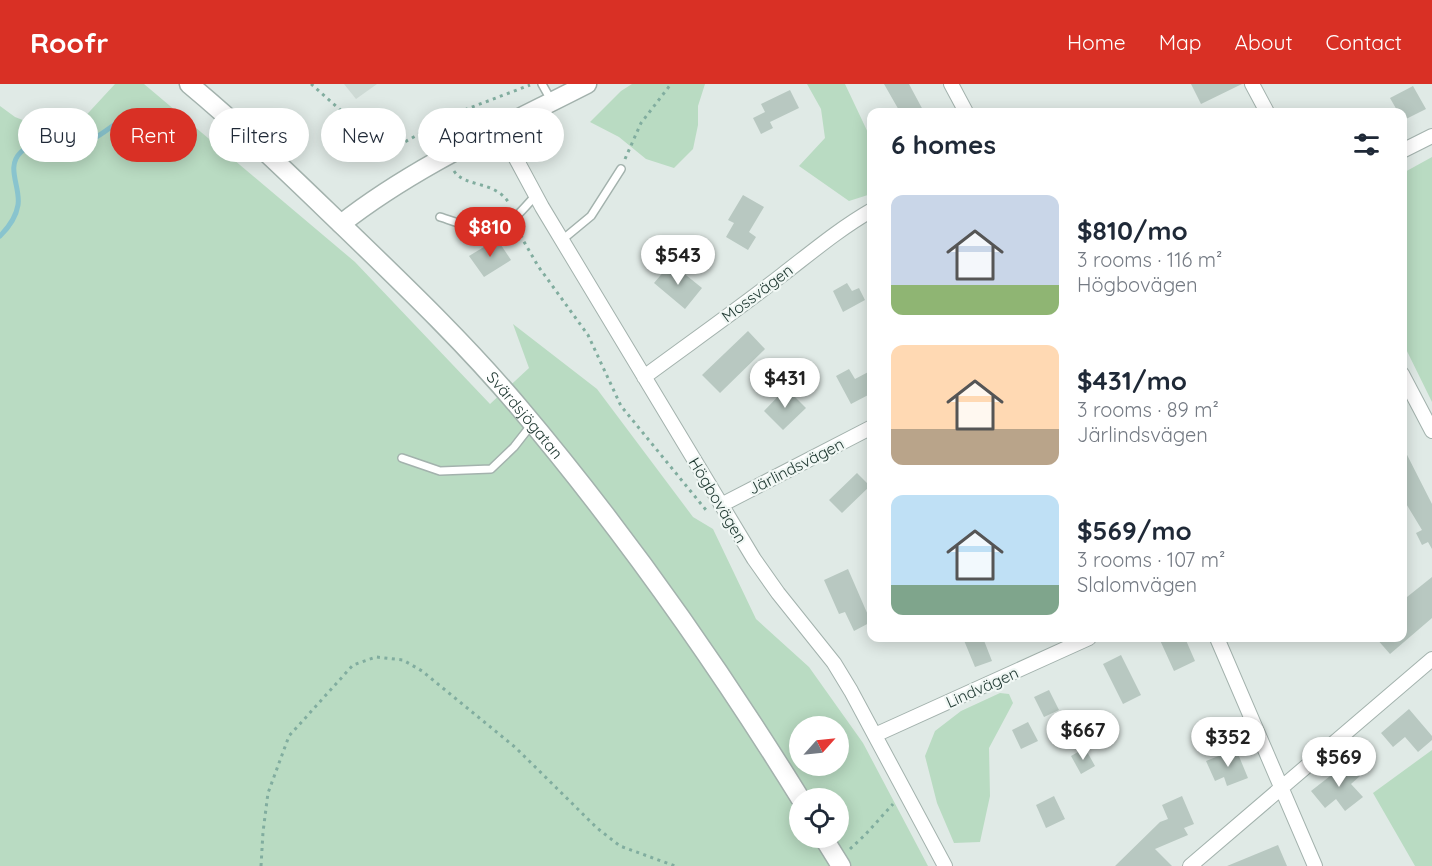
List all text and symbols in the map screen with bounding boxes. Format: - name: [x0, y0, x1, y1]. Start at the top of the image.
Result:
- text: Roofr: [30, 25, 108, 60]
- text: Home: [1067, 29, 1126, 55]
- text: Map: [1159, 29, 1202, 55]
- text: About: [1235, 29, 1293, 55]
- text: Contact: [1326, 29, 1402, 55]
- chip: Buy: [18, 108, 98, 162]
- chip: Rent: [110, 108, 197, 162]
- chip: Filters: [209, 108, 309, 162]
- chip: New: [321, 108, 406, 162]
- chip: Apartment: [418, 108, 564, 162]
- text: 6 homes: [891, 128, 996, 161]
- icon: filters: [1350, 128, 1383, 161]
- pin: $810: [454, 207, 526, 258]
- text: $810: [469, 214, 511, 239]
- text: $810/mo: [1077, 214, 1188, 247]
- icon: home: [939, 219, 1011, 291]
- pin: $543: [642, 235, 714, 286]
- text: $543: [655, 242, 701, 267]
- text: 3 rooms · 116 m²: [1077, 247, 1222, 272]
- street label: Mossvägen: [717, 260, 797, 326]
- text: Högbovägen: [1077, 272, 1198, 297]
- pin: $431: [749, 358, 821, 409]
- text: $431/mo: [1077, 364, 1187, 397]
- text: $431: [764, 365, 806, 390]
- street label: Svärdsjögatan: [482, 367, 567, 463]
- icon: home: [939, 369, 1011, 441]
- text: 3 rooms · 89 m²: [1077, 397, 1219, 422]
- text: Järlindsvägen: [1077, 422, 1208, 447]
- street label: Järlindsvägen: [745, 433, 847, 499]
- street label: Högbovägen: [685, 453, 751, 547]
- text: $569/mo: [1077, 514, 1192, 547]
- icon: home: [939, 519, 1011, 591]
- text: 3 rooms · 107 m²: [1077, 547, 1225, 572]
- text: Slalomvägen: [1077, 572, 1197, 597]
- street label: Lindvägen: [943, 662, 1021, 712]
- pin: $667: [1047, 710, 1119, 761]
- north arrow: [789, 716, 849, 776]
- map controls: [789, 716, 849, 848]
- text: $667: [1060, 717, 1106, 742]
- pin: $352: [1192, 717, 1264, 768]
- text: $352: [1205, 724, 1251, 749]
- pin: $569: [1303, 737, 1375, 788]
- text: $569: [1316, 744, 1362, 769]
- button: locate: [789, 788, 849, 848]

